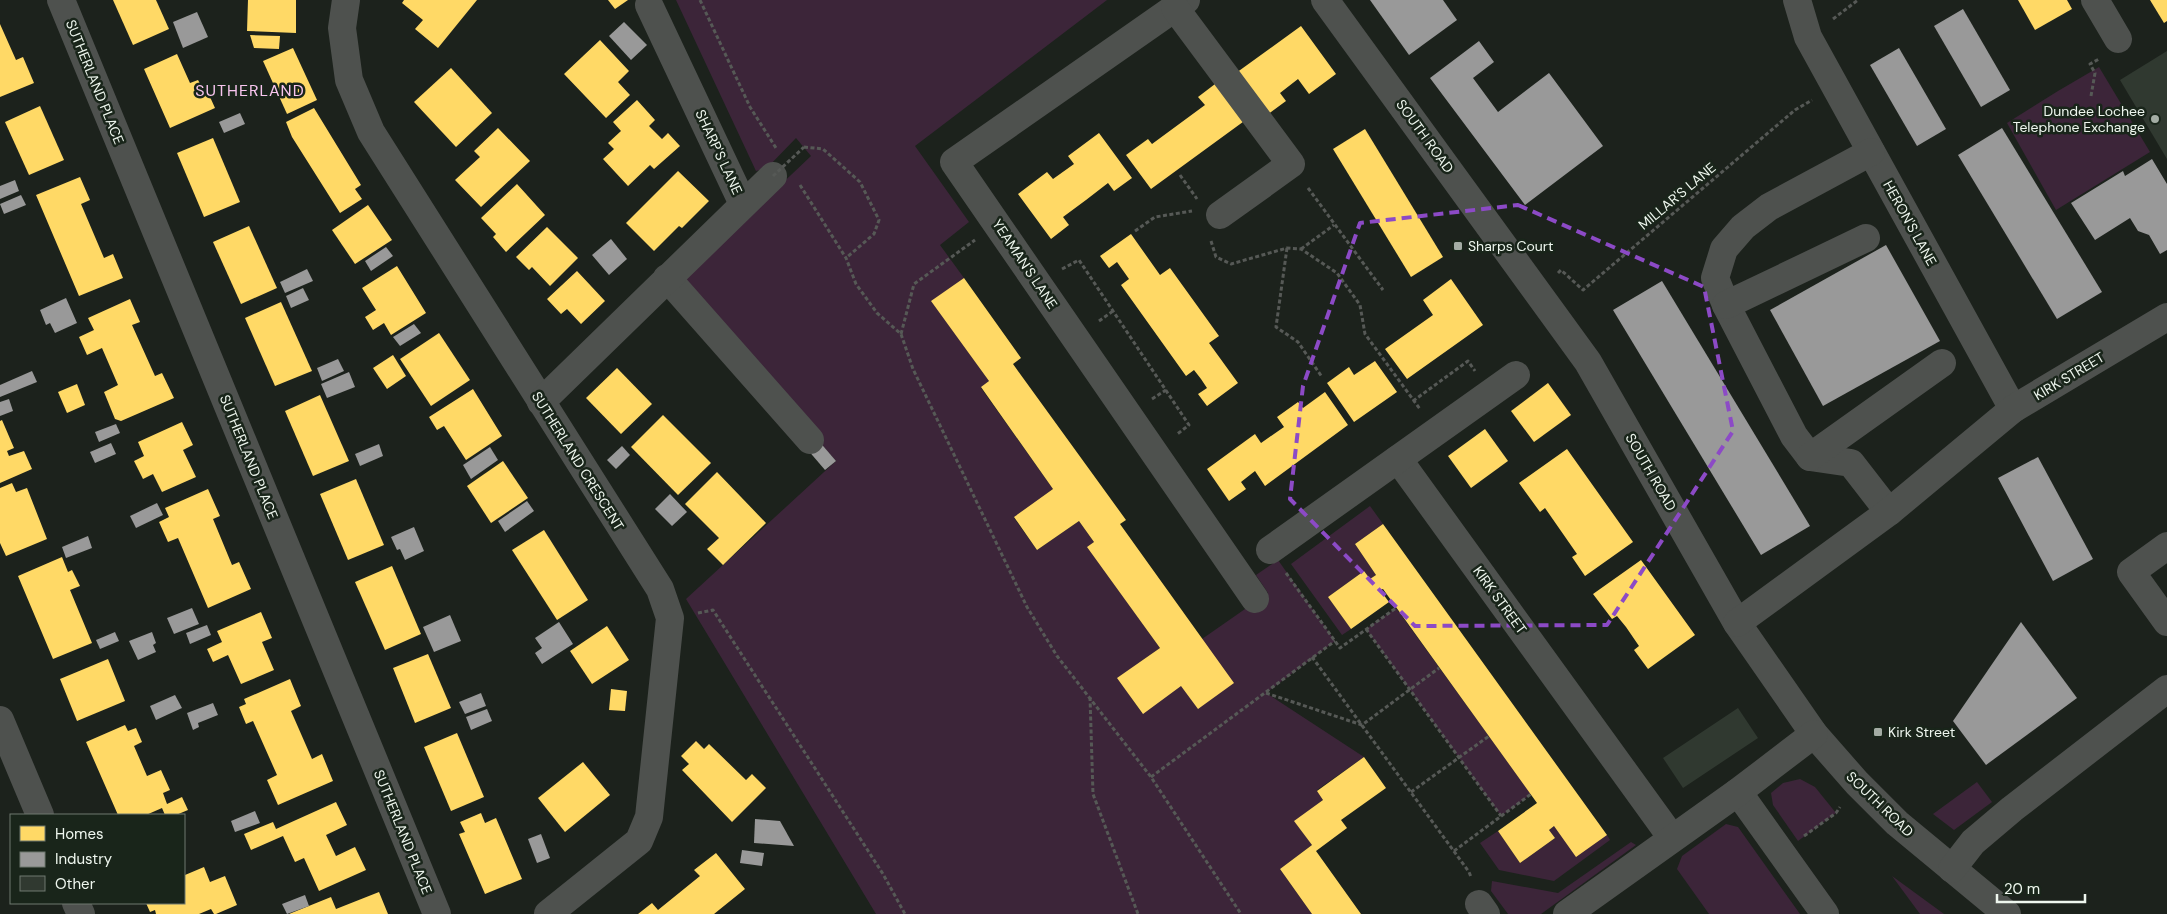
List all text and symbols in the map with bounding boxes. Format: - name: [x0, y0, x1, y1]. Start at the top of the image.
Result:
- street label: SUTHERLAND PLACE: [62, 17, 128, 147]
- district label: SUTHERLAND: [195, 80, 305, 101]
- street label: SOUTH ROAD: [1392, 96, 1458, 176]
- place label: Dundee Lochee Telephone Exchange: [2013, 102, 2145, 136]
- street label: SHARP'S LANE: [691, 107, 747, 197]
- marker: Dundee Lochee Telephone Exchange: [2149, 113, 2161, 125]
- street label: MILLAR'S LANE: [1635, 158, 1720, 234]
- street label: HERON'S LANE: [1879, 177, 1941, 269]
- street label: YEAMAN'S LANE: [988, 216, 1062, 312]
- place label: Sharps Court: [1468, 237, 1554, 255]
- marker: Sharps Court: [1452, 240, 1464, 252]
- street label: KIRK STREET: [2030, 348, 2108, 404]
- street label: SUTHERLAND CRESCENT: [528, 388, 628, 534]
- street label: SUTHERLAND PLACE: [216, 392, 282, 522]
- street label: SOUTH ROAD: [1622, 430, 1680, 514]
- street label: KIRK STREET: [1469, 563, 1531, 638]
- place label: Kirk Street: [1888, 723, 1955, 741]
- marker: Kirk Street: [1872, 726, 1884, 738]
- street label: SUTHERLAND PLACE: [370, 767, 436, 897]
- street label: SOUTH ROAD: [1843, 767, 1917, 841]
- legend: [10, 814, 185, 904]
- text: Homes: [55, 824, 104, 844]
- text: Industry: [55, 849, 113, 869]
- scale bar: [1997, 872, 2084, 904]
- text: Other: [55, 874, 96, 894]
- text: 20 m: [2004, 879, 2040, 899]

